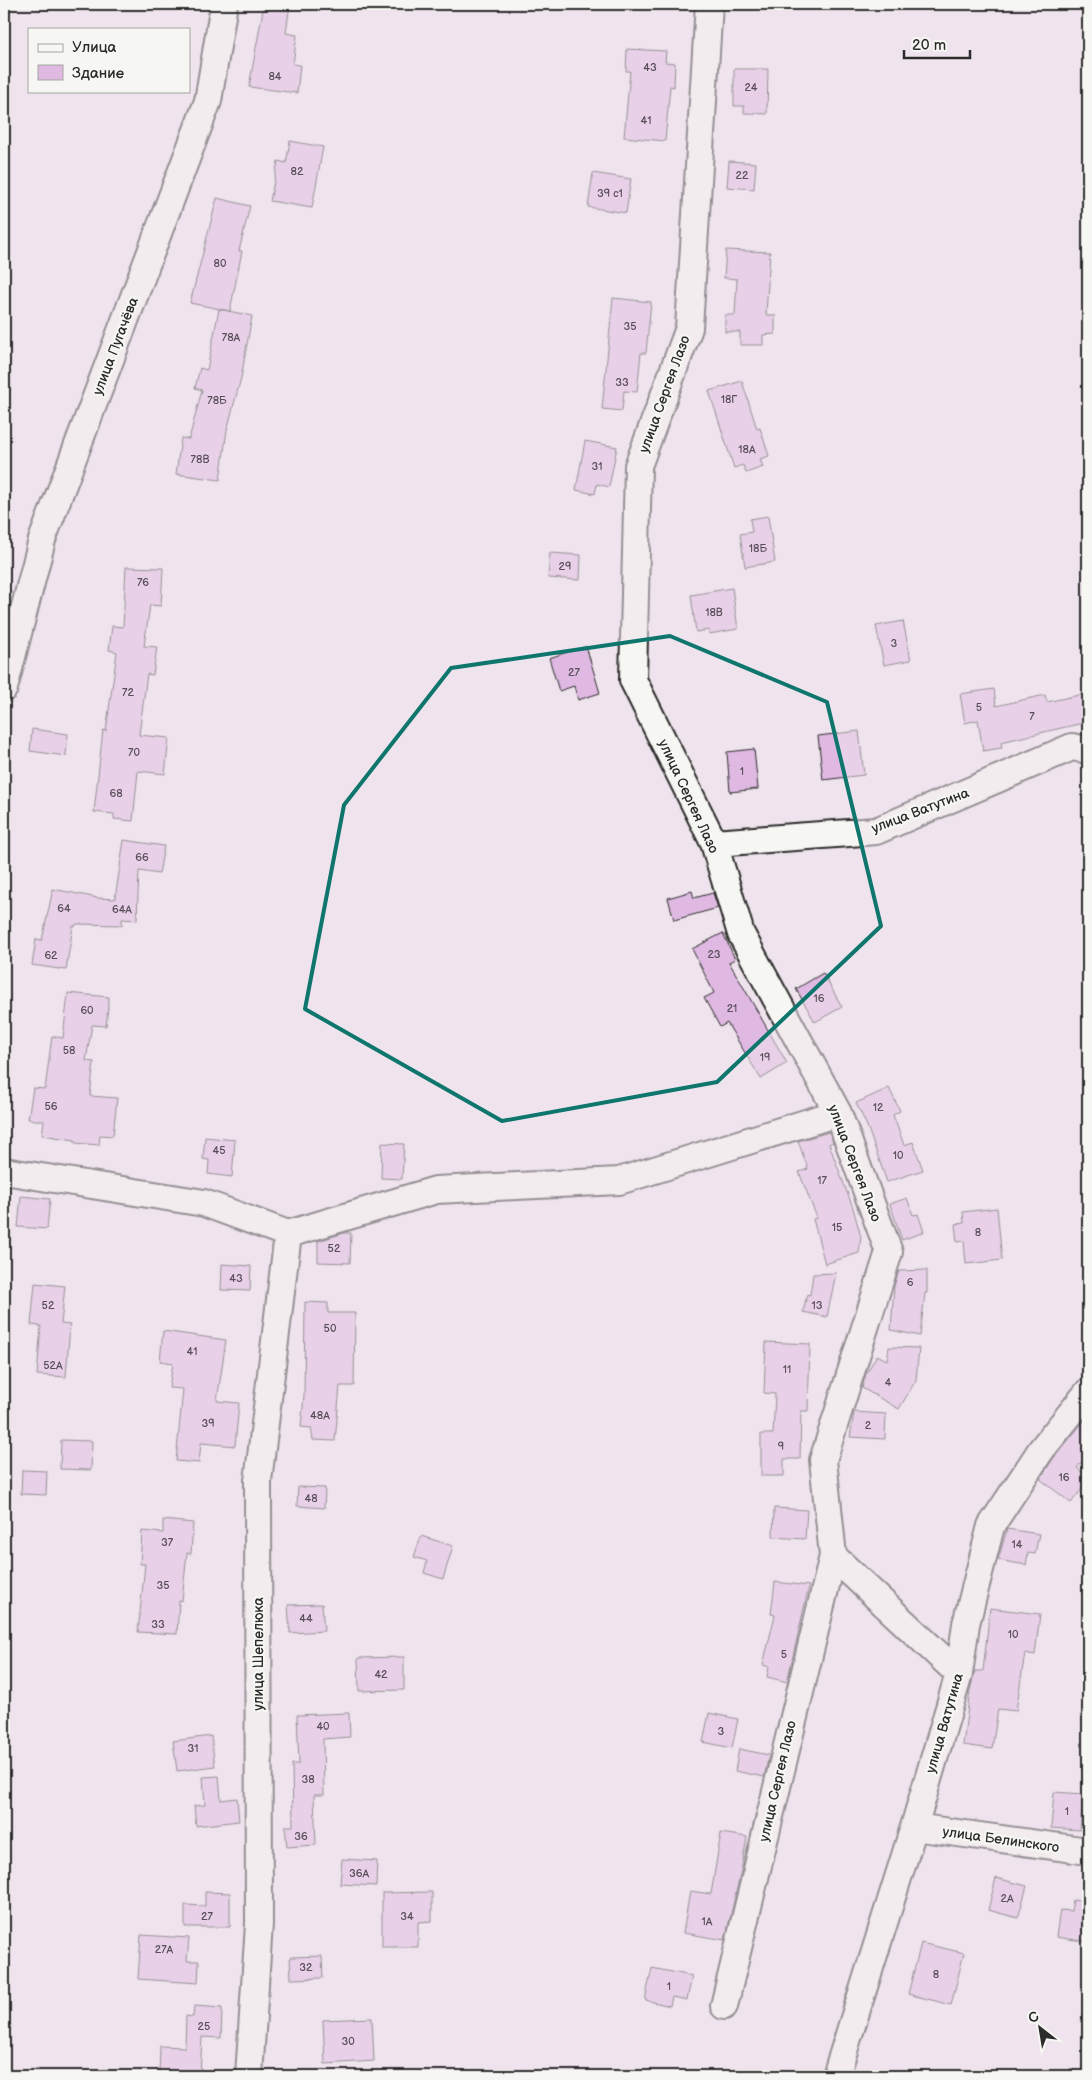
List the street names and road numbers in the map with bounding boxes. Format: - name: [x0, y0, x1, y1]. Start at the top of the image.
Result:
- street label: улица Пугачёва: [89, 294, 142, 397]
- street label: улица Сергея Лазо: [635, 333, 694, 455]
- street label: улица Сергея Лазо: [655, 737, 722, 856]
- street label: улица Ватутина: [869, 784, 972, 837]
- street label: улица Сергея Лазо: [824, 1102, 885, 1224]
- street label: улица Шепелюка: [250, 1596, 267, 1711]
- street label: улица Ватутина: [922, 1671, 967, 1775]
- street label: улица Сергея Лазо: [755, 1719, 800, 1843]
- street label: улица Белинского: [942, 1823, 1060, 1856]

